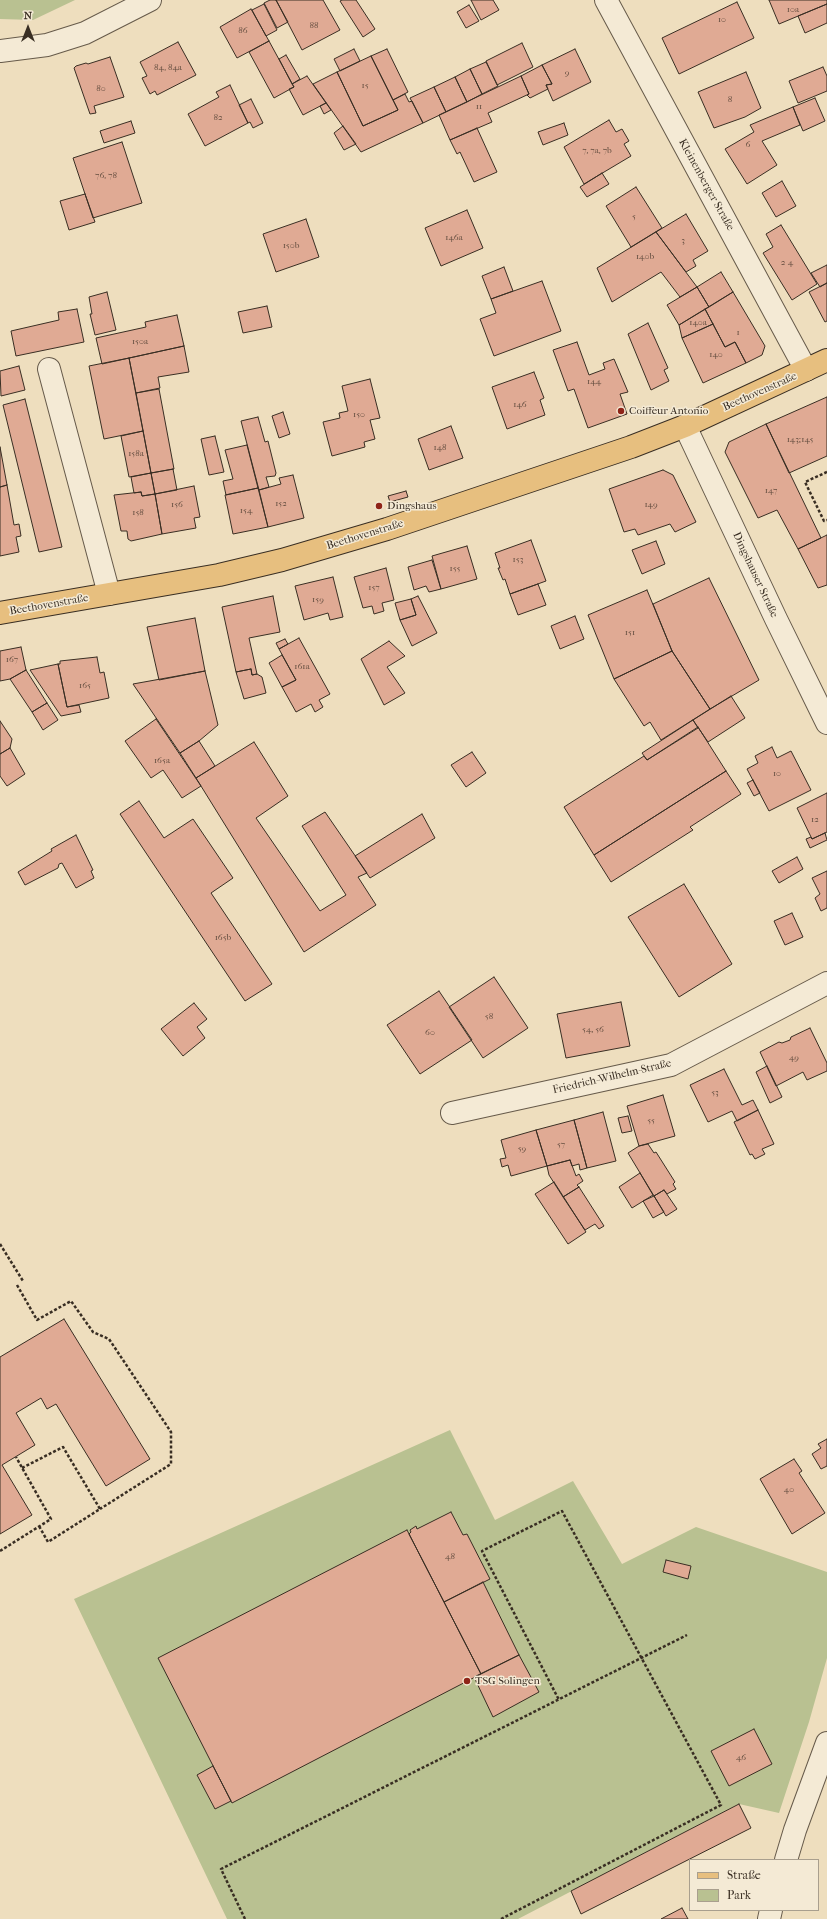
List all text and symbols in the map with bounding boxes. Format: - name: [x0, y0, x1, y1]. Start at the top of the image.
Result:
- house number: 10a: [787, 5, 799, 15]
- north arrow: [8, 8, 48, 48]
- text: N: [24, 9, 32, 22]
- house number: 10: [718, 15, 726, 25]
- house number: 88: [309, 21, 319, 31]
- house number: 86: [238, 26, 248, 36]
- house number: 84, 84a: [154, 63, 182, 73]
- house number: 9: [565, 68, 569, 78]
- house number: 15: [361, 81, 369, 91]
- house number: 80: [96, 84, 106, 94]
- house number: 8: [728, 95, 732, 105]
- house number: 11: [476, 102, 482, 112]
- house number: 82: [213, 113, 223, 123]
- street label: Kleinenberger Straße: [675, 137, 737, 233]
- house number: 6: [746, 140, 750, 150]
- house number: 7, 7a, 7b: [582, 146, 612, 156]
- house number: 76, 78: [95, 171, 117, 181]
- house number: 5: [632, 212, 636, 222]
- house number: 146a: [445, 233, 463, 243]
- house number: 3: [681, 236, 685, 246]
- house number: 150b: [283, 241, 299, 251]
- house number: 140b: [636, 252, 654, 262]
- house number: 2-4: [781, 258, 793, 268]
- house number: 140a: [689, 318, 707, 328]
- house number: 1: [736, 328, 740, 338]
- house number: 150a: [132, 337, 148, 347]
- house number: 140: [709, 350, 723, 360]
- street label: Beethovenstraße: [721, 370, 799, 414]
- house number: 144: [587, 377, 601, 387]
- house number: 146: [513, 400, 527, 410]
- place label: Coiffeur Antonio: [629, 404, 708, 418]
- marker: Coiffeur Antonio: [616, 406, 626, 416]
- house number: 150: [353, 410, 365, 420]
- house number: 143;145: [787, 435, 813, 445]
- house number: 148: [433, 443, 447, 453]
- house number: 158a: [128, 449, 144, 459]
- house number: 147: [765, 486, 777, 496]
- house number: 152: [275, 499, 287, 509]
- place label: Dingshaus: [387, 499, 436, 513]
- house number: 156: [171, 500, 183, 510]
- house number: 149: [644, 500, 658, 510]
- marker: Dingshaus: [374, 501, 384, 511]
- house number: 154: [240, 506, 252, 516]
- house number: 158: [132, 508, 144, 518]
- street label: Beethovenstraße: [325, 517, 405, 553]
- street label: Dingshauser Straße: [729, 530, 781, 620]
- house number: 153: [513, 555, 523, 565]
- house number: 155: [450, 564, 460, 574]
- house number: 157: [368, 583, 380, 593]
- street label: Beethovenstraße: [9, 592, 89, 618]
- house number: 159: [312, 595, 324, 605]
- house number: 151: [625, 628, 635, 638]
- house number: 167: [6, 655, 18, 665]
- house number: 161a: [294, 662, 310, 672]
- house number: 165: [79, 681, 91, 691]
- house number: 165a: [154, 756, 170, 766]
- house number: 10: [773, 769, 781, 779]
- house number: 12: [811, 815, 819, 825]
- house number: 165b: [215, 933, 231, 943]
- house number: 58: [485, 1012, 493, 1022]
- house number: 54, 56: [582, 1025, 604, 1035]
- house number: 60: [425, 1028, 435, 1038]
- house number: 49: [789, 1053, 799, 1063]
- street label: Friedrich-Wilhelm-Straße: [551, 1057, 673, 1097]
- house number: 53: [711, 1088, 719, 1098]
- house number: 55: [647, 1116, 655, 1126]
- house number: 57: [557, 1140, 565, 1150]
- house number: 59: [518, 1144, 526, 1154]
- house number: 40: [784, 1485, 794, 1495]
- house number: 48: [445, 1552, 455, 1562]
- place label: TSG Solingen: [475, 1674, 540, 1688]
- marker: TSG Solingen: [462, 1676, 472, 1686]
- house number: 46: [736, 1753, 746, 1763]
- legend: [689, 1859, 819, 1911]
- text: Straße: [727, 1868, 761, 1882]
- text: Park: [727, 1888, 751, 1902]

